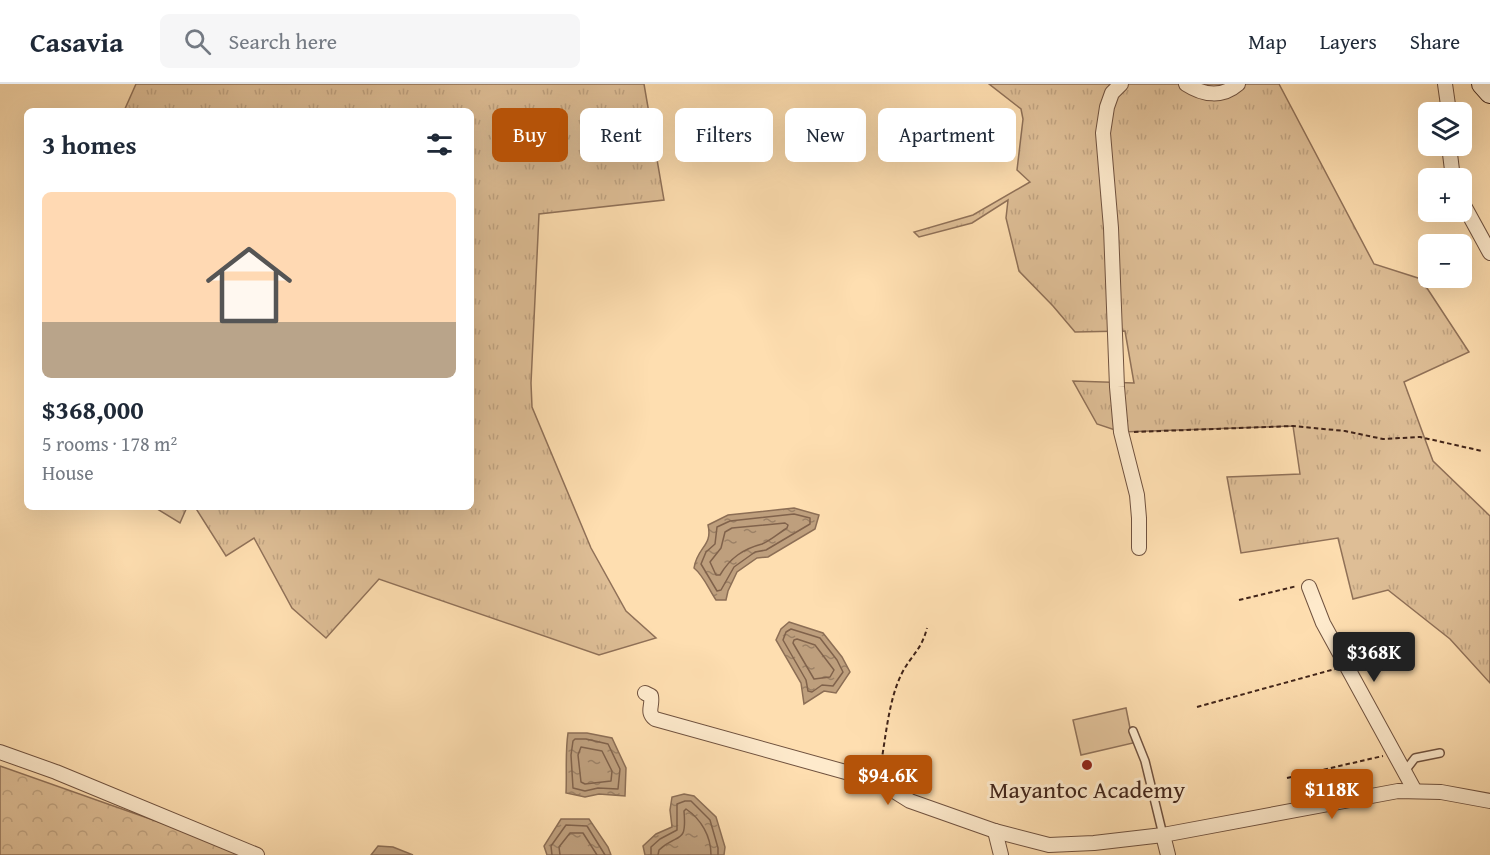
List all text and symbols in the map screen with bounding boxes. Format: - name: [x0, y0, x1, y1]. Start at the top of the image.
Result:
- search box: [160, 14, 580, 68]
- text: Casavia: [30, 21, 124, 62]
- icon: search: [181, 25, 214, 58]
- text: Search here: [229, 25, 337, 57]
- text: Map: [1248, 26, 1287, 57]
- text: Layers: [1320, 26, 1377, 57]
- text: Share: [1410, 26, 1460, 57]
- map controls: [1418, 102, 1472, 288]
- button: layers: [1418, 102, 1472, 156]
- chip: Buy: [492, 108, 568, 162]
- chip: Rent: [580, 108, 663, 162]
- chip: Filters: [675, 108, 773, 162]
- chip: New: [785, 108, 866, 162]
- chip: Apartment: [878, 108, 1016, 162]
- text: 3 homes: [42, 125, 137, 164]
- icon: filters: [423, 128, 456, 161]
- button: +: [1418, 168, 1472, 222]
- icon: home: [195, 231, 303, 339]
- button: −: [1418, 234, 1472, 288]
- text: $368,000: [42, 390, 144, 429]
- text: 5 rooms · 178 m²: [42, 429, 177, 458]
- text: House: [42, 458, 94, 487]
- pin: $368K: [1332, 632, 1416, 683]
- text: $368K: [1347, 637, 1401, 666]
- pin: $94.6K: [839, 755, 937, 806]
- marker: Mayantoc Academy: [1080, 758, 1094, 772]
- text: $94.6K: [858, 760, 918, 789]
- pin: $118K: [1290, 769, 1374, 820]
- place label: Mayantoc Academy: [989, 772, 1185, 807]
- text: $118K: [1305, 774, 1359, 803]

